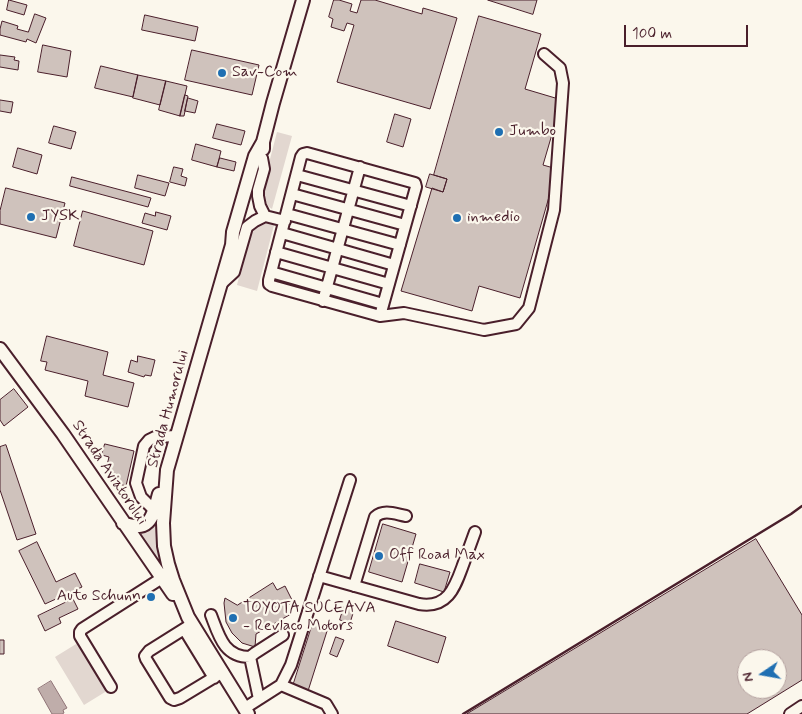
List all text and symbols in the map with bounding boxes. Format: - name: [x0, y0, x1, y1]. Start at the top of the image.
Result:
- scale bar: [627, 15, 751, 47]
- text: 100 m: [632, 24, 672, 44]
- place label: Sav-Com: [232, 63, 298, 83]
- marker: Sav-Com: [216, 67, 228, 79]
- place label: Jumbo: [509, 122, 556, 142]
- marker: Jumbo: [493, 126, 505, 138]
- place label: JYSK: [41, 207, 79, 227]
- place label: inmedio: [467, 208, 520, 228]
- marker: JYSK: [25, 211, 37, 223]
- marker: inmedio: [451, 212, 463, 224]
- street label: Strada Humorului: [144, 348, 194, 470]
- street label: Strada Aviatorului: [67, 417, 151, 529]
- place label: Off Road Max: [389, 546, 485, 566]
- marker: Off Road Max: [373, 550, 385, 562]
- place label: Auto Schunn: [57, 587, 141, 607]
- marker: Auto Schunn: [145, 591, 157, 603]
- place label: TOYOTA SUCEAVA - Revlaco Motors: [243, 599, 376, 637]
- marker: TOYOTA SUCEAVA - Revlaco Motors: [227, 612, 239, 624]
- north arrow: [737, 649, 787, 699]
- text: N: [739, 670, 758, 683]

